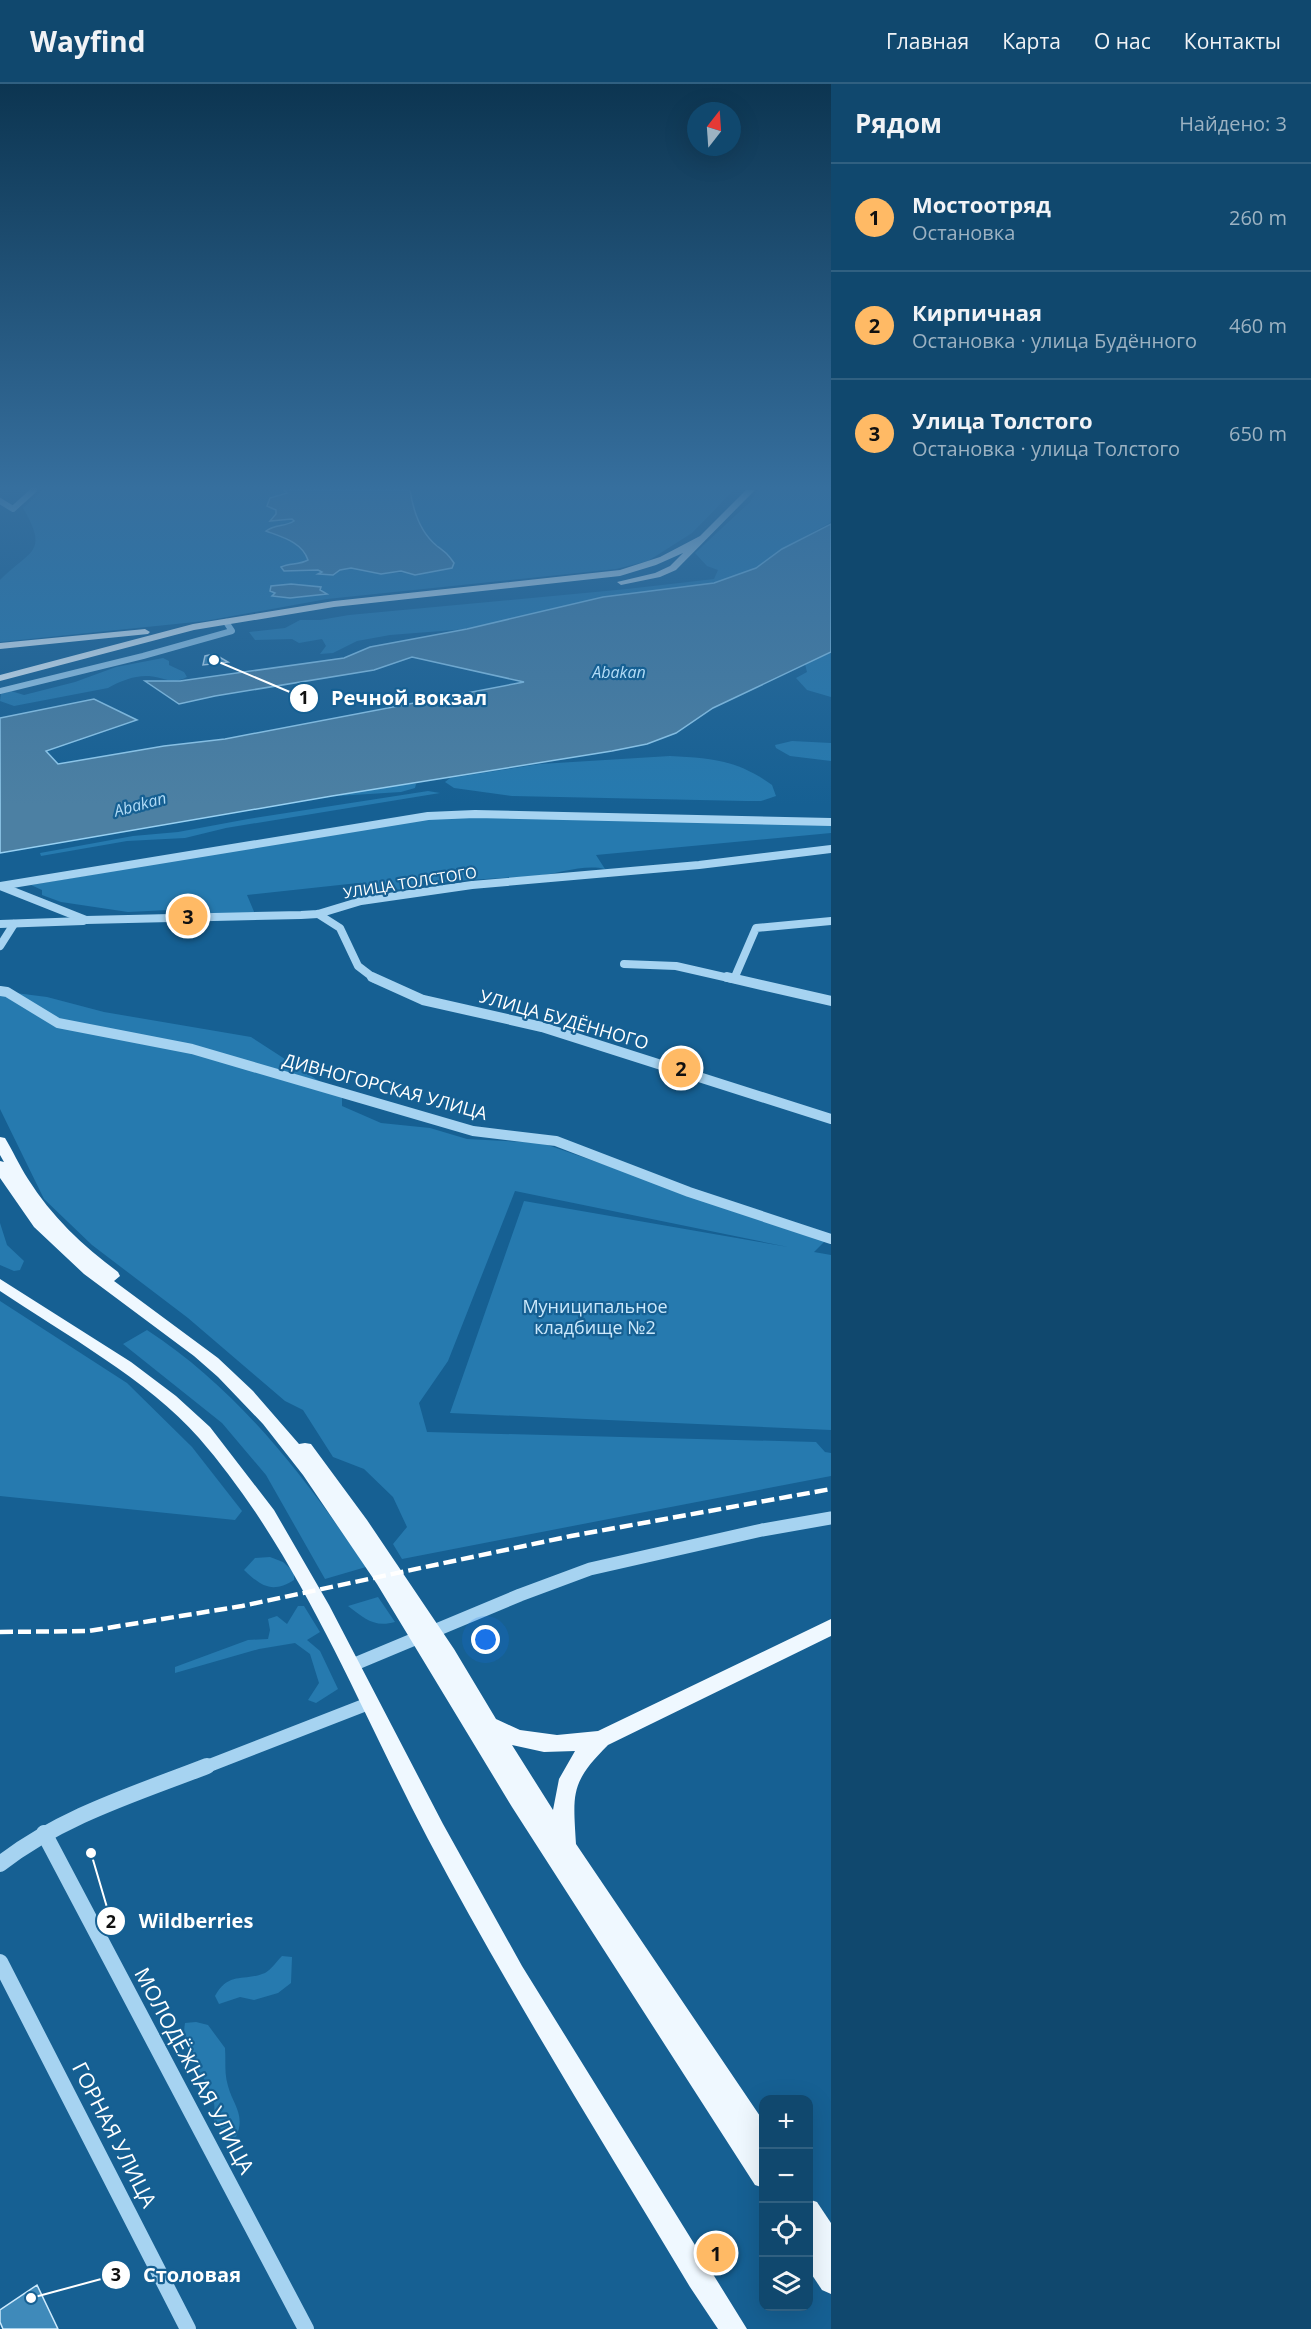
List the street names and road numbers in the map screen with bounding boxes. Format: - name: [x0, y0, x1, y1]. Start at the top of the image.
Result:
- street label: УЛИЦА ТОЛСТОГО: [342, 862, 478, 902]
- street label: УЛИЦА БУДЁННОГО: [477, 983, 652, 1055]
- street label: ДИВНОГОРСКАЯ УЛИЦА: [280, 1047, 491, 1125]
- street label: МОЛОДЁЖНАЯ УЛИЦА: [129, 1962, 262, 2179]
- street label: ГОРНАЯ УЛИЦА: [66, 2057, 164, 2213]

